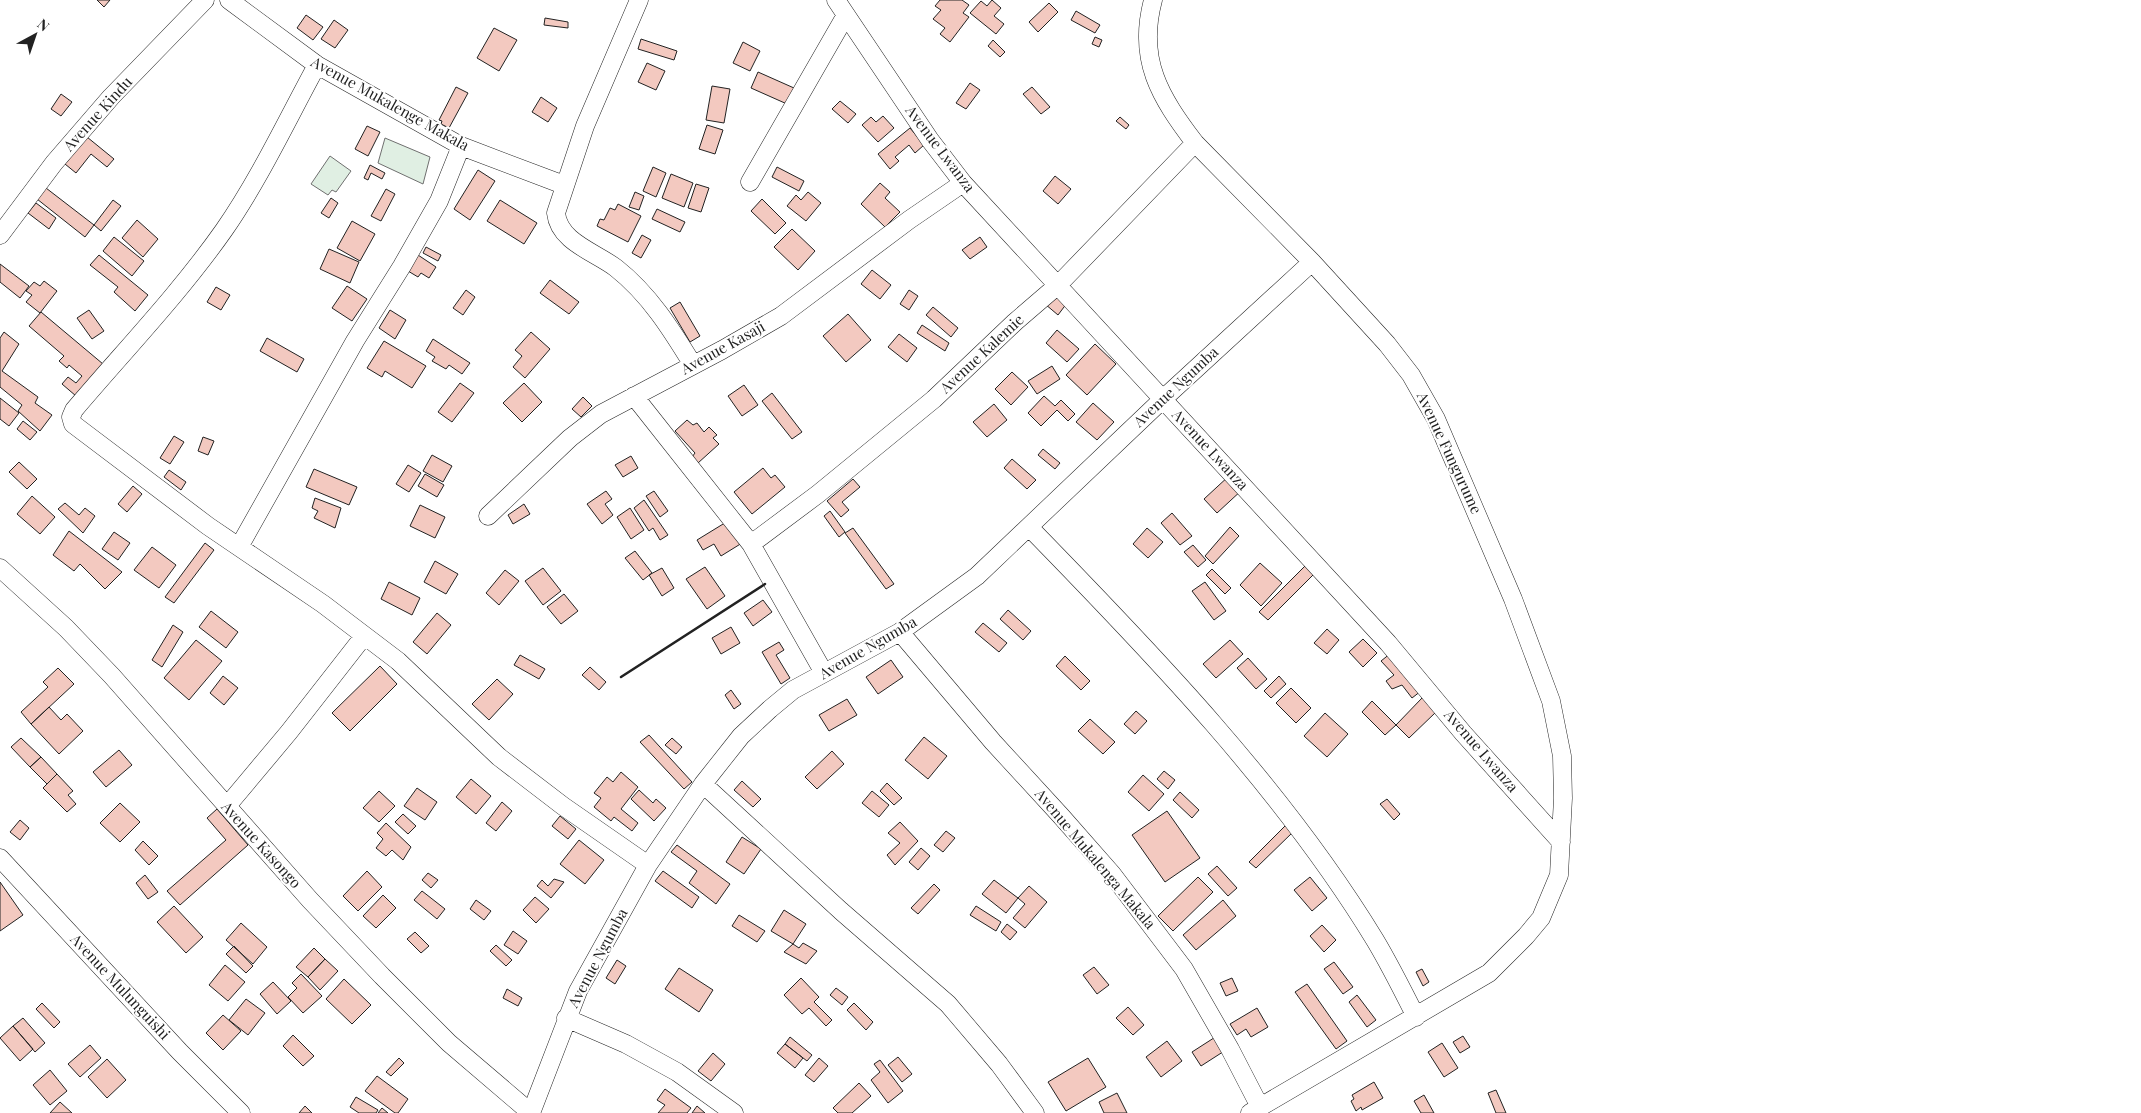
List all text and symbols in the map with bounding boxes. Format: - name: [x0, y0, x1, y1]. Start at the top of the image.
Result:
- north arrow: [10, 10, 60, 60]
- text: N: [34, 14, 54, 35]
- street label: Avenue Mukalenge Makala: [307, 51, 474, 155]
- street label: Avenue Kindu: [58, 72, 136, 156]
- street label: Avenue Lwanza: [901, 100, 980, 196]
- street label: Avenue Kalemie: [934, 309, 1027, 398]
- street label: Avenue Kasaji: [676, 316, 769, 379]
- street label: Avenue Ngumba: [1128, 341, 1223, 432]
- street label: Avenue Fungurume: [1412, 388, 1487, 517]
- street label: Avenue Lwanza: [1167, 404, 1254, 494]
- street label: Avenue Ngumba: [814, 611, 920, 684]
- street label: Avenue Lwanza: [1440, 704, 1524, 796]
- street label: Avenue Mukalenga Makala: [1030, 783, 1161, 933]
- street label: Avenue Kasongo: [217, 796, 306, 892]
- street label: Avenue Ngumba: [562, 904, 632, 1011]
- street label: Avenue Mulunguishi: [66, 928, 175, 1044]

